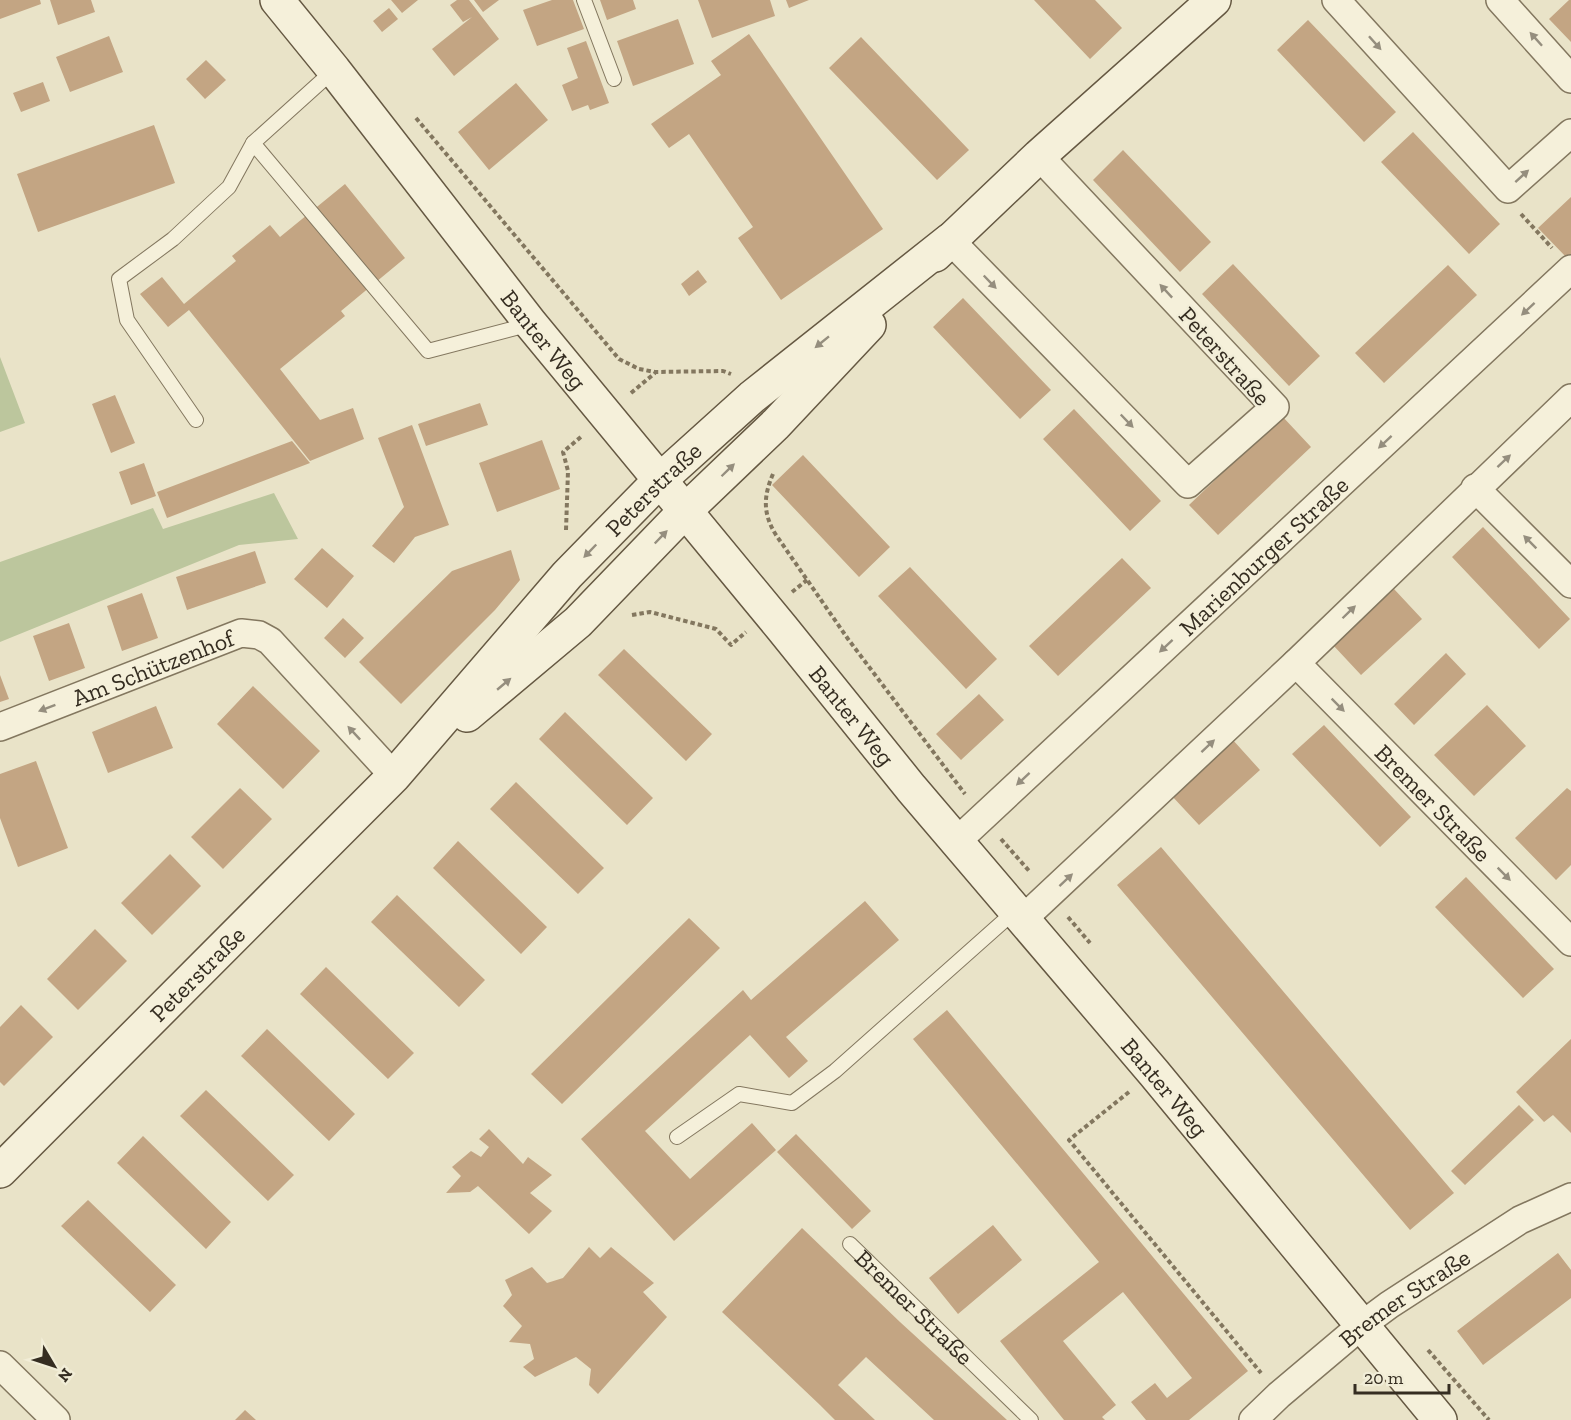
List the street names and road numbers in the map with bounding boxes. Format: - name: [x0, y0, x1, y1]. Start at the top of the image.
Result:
- street label: Banter Weg: [495, 284, 593, 395]
- street label: Peterstraße: [1173, 301, 1277, 411]
- street label: Peterstraße: [599, 435, 707, 542]
- street label: Marienburger Straße: [1173, 470, 1354, 642]
- street label: Am Schützenhof: [68, 622, 240, 712]
- street label: Banter Weg: [803, 659, 901, 771]
- street label: Bremer Straße: [1369, 738, 1498, 867]
- street label: Peterstraße: [143, 920, 251, 1027]
- street label: Banter Weg: [1116, 1032, 1215, 1142]
- street label: Bremer Straße: [1333, 1242, 1475, 1353]
- street label: Bremer Straße: [849, 1243, 980, 1371]

